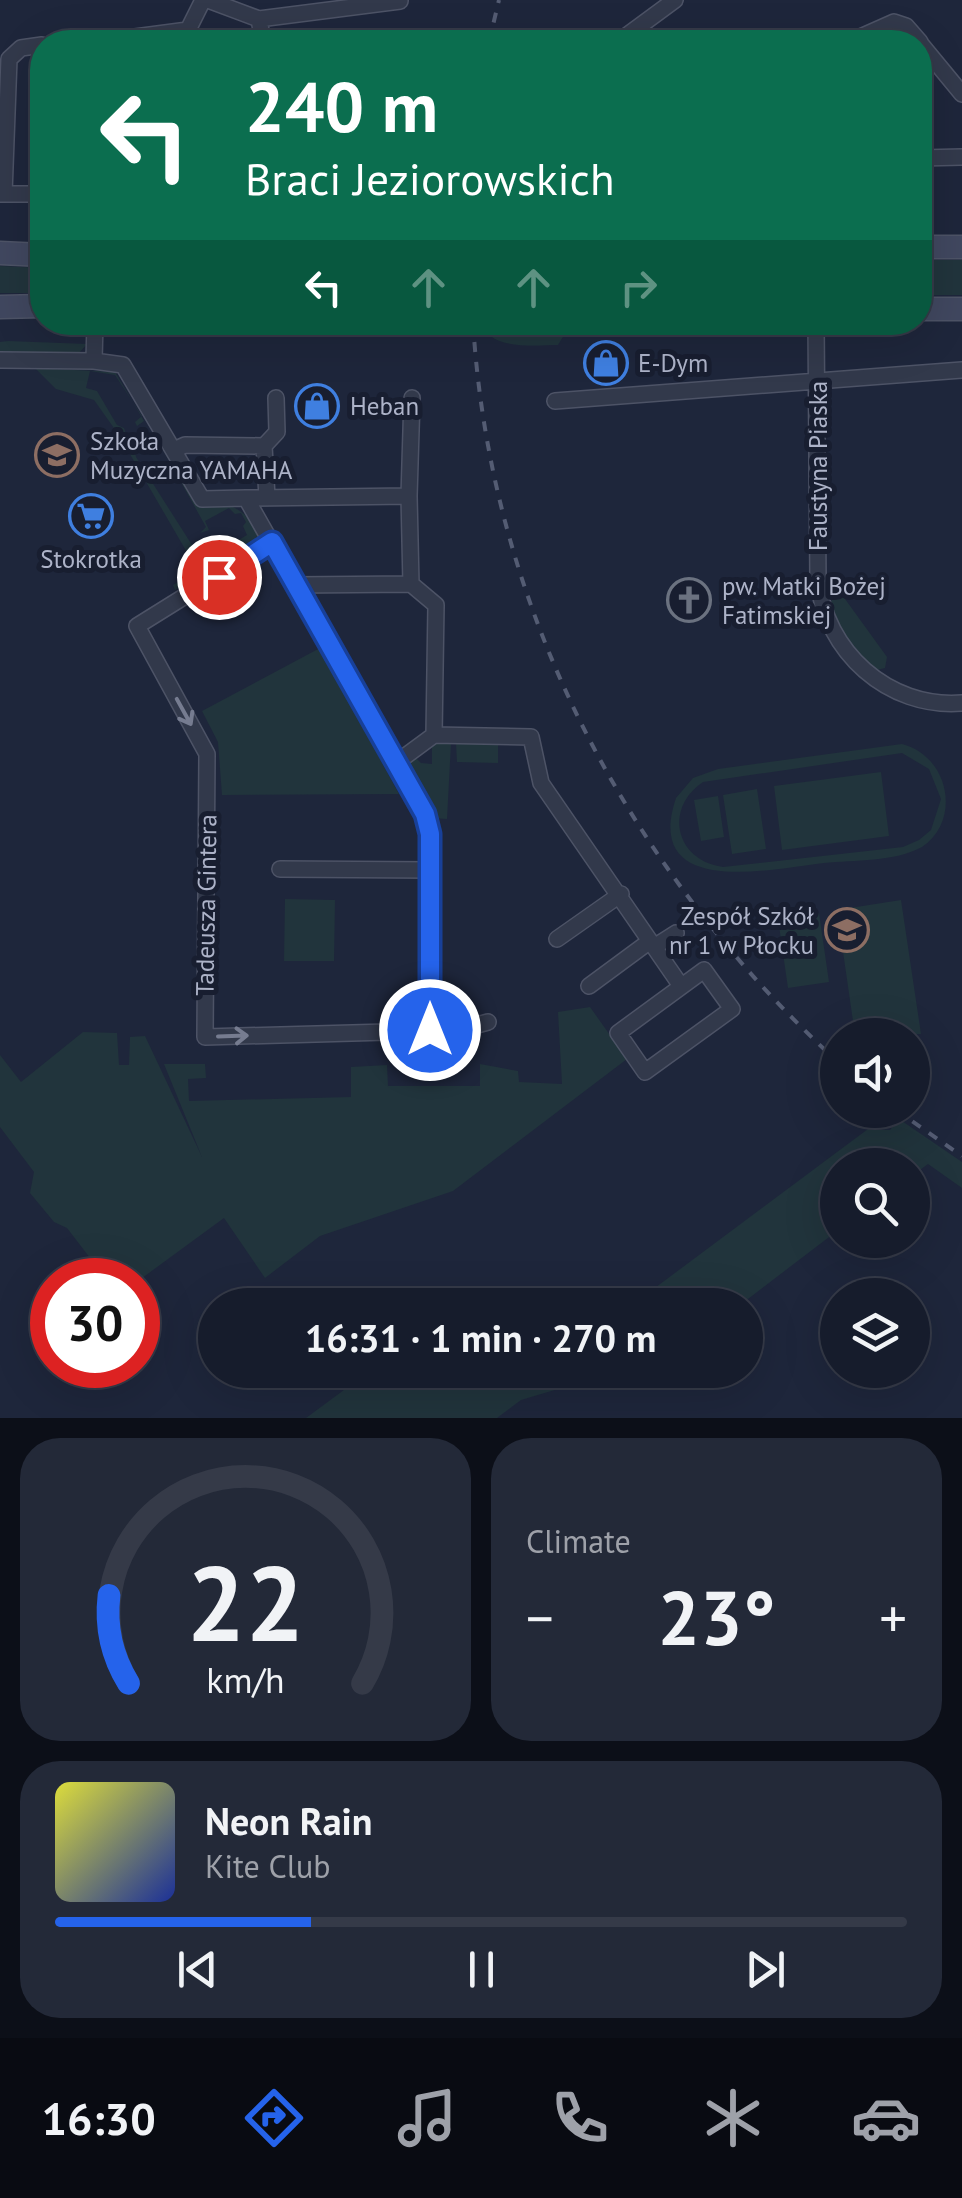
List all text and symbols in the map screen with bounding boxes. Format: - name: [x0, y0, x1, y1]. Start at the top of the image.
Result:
- text: 240 m: [245, 61, 438, 151]
- icon: left: [80, 70, 210, 200]
- text: Braci Jeziorowskich: [245, 149, 615, 207]
- icon: left: [296, 260, 351, 315]
- icon: ahead: [401, 260, 456, 315]
- icon: ahead: [506, 260, 561, 315]
- icon: right: [611, 260, 666, 315]
- shop icon: E-Dym: [583, 340, 629, 386]
- place label: E-Dym: [638, 347, 708, 379]
- street label: Faustyna Piaska: [802, 381, 834, 551]
- shop icon: Heban: [294, 383, 340, 429]
- place label: Heban: [350, 390, 419, 422]
- place label: Szkoła Muzyczna YAMAHA: [90, 425, 293, 486]
- school or university icon: Szkoła Muzyczna YAMAHA: [34, 432, 80, 478]
- supermarket icon: Stokrotka: [68, 493, 114, 539]
- pin: [177, 535, 262, 620]
- place label: Stokrotka: [40, 543, 142, 575]
- icon: arrive: [192, 550, 247, 605]
- place label: pw. Matki Bożej Fatimskiej: [722, 570, 886, 631]
- church icon: pw. Matki Bożej Fatimskiej: [666, 577, 712, 623]
- one-way arrow: [174, 697, 194, 726]
- street label: Tadeusza Gintera: [188, 814, 224, 996]
- place label: Zespół Szkół nr 1 w Płocku: [669, 900, 815, 961]
- school or university icon: Zespół Szkół nr 1 w Płocku: [824, 907, 870, 953]
- position arrow: [378, 978, 482, 1082]
- map controls: [820, 1018, 930, 1388]
- button: sound: [820, 1018, 930, 1128]
- one-way arrow: [216, 1027, 248, 1046]
- button: search: [820, 1148, 930, 1258]
- speed limit sign: 30: [30, 1258, 160, 1388]
- button: layers: [820, 1278, 930, 1388]
- text: 16:31 · 1 min · 270 m: [305, 1313, 656, 1362]
- text: Climate: [526, 1520, 631, 1562]
- text: 22: [187, 1535, 304, 1670]
- text: 23°: [658, 1569, 775, 1666]
- text: −: [526, 1582, 554, 1653]
- text: +: [879, 1582, 907, 1653]
- text: km/h: [206, 1657, 285, 1703]
- text: Neon Rain: [205, 1796, 372, 1845]
- text: Kite Club: [205, 1845, 331, 1887]
- icon: previous: [170, 1942, 225, 1997]
- icon: pause: [454, 1942, 509, 1997]
- icon: next: [738, 1942, 793, 1997]
- icon: directions: [239, 2083, 309, 2153]
- icon: music: [392, 2083, 462, 2153]
- icon: phone: [545, 2083, 615, 2153]
- icon: climate: [698, 2083, 768, 2153]
- icon: car: [851, 2083, 921, 2153]
- text: 16:30: [41, 2089, 156, 2147]

